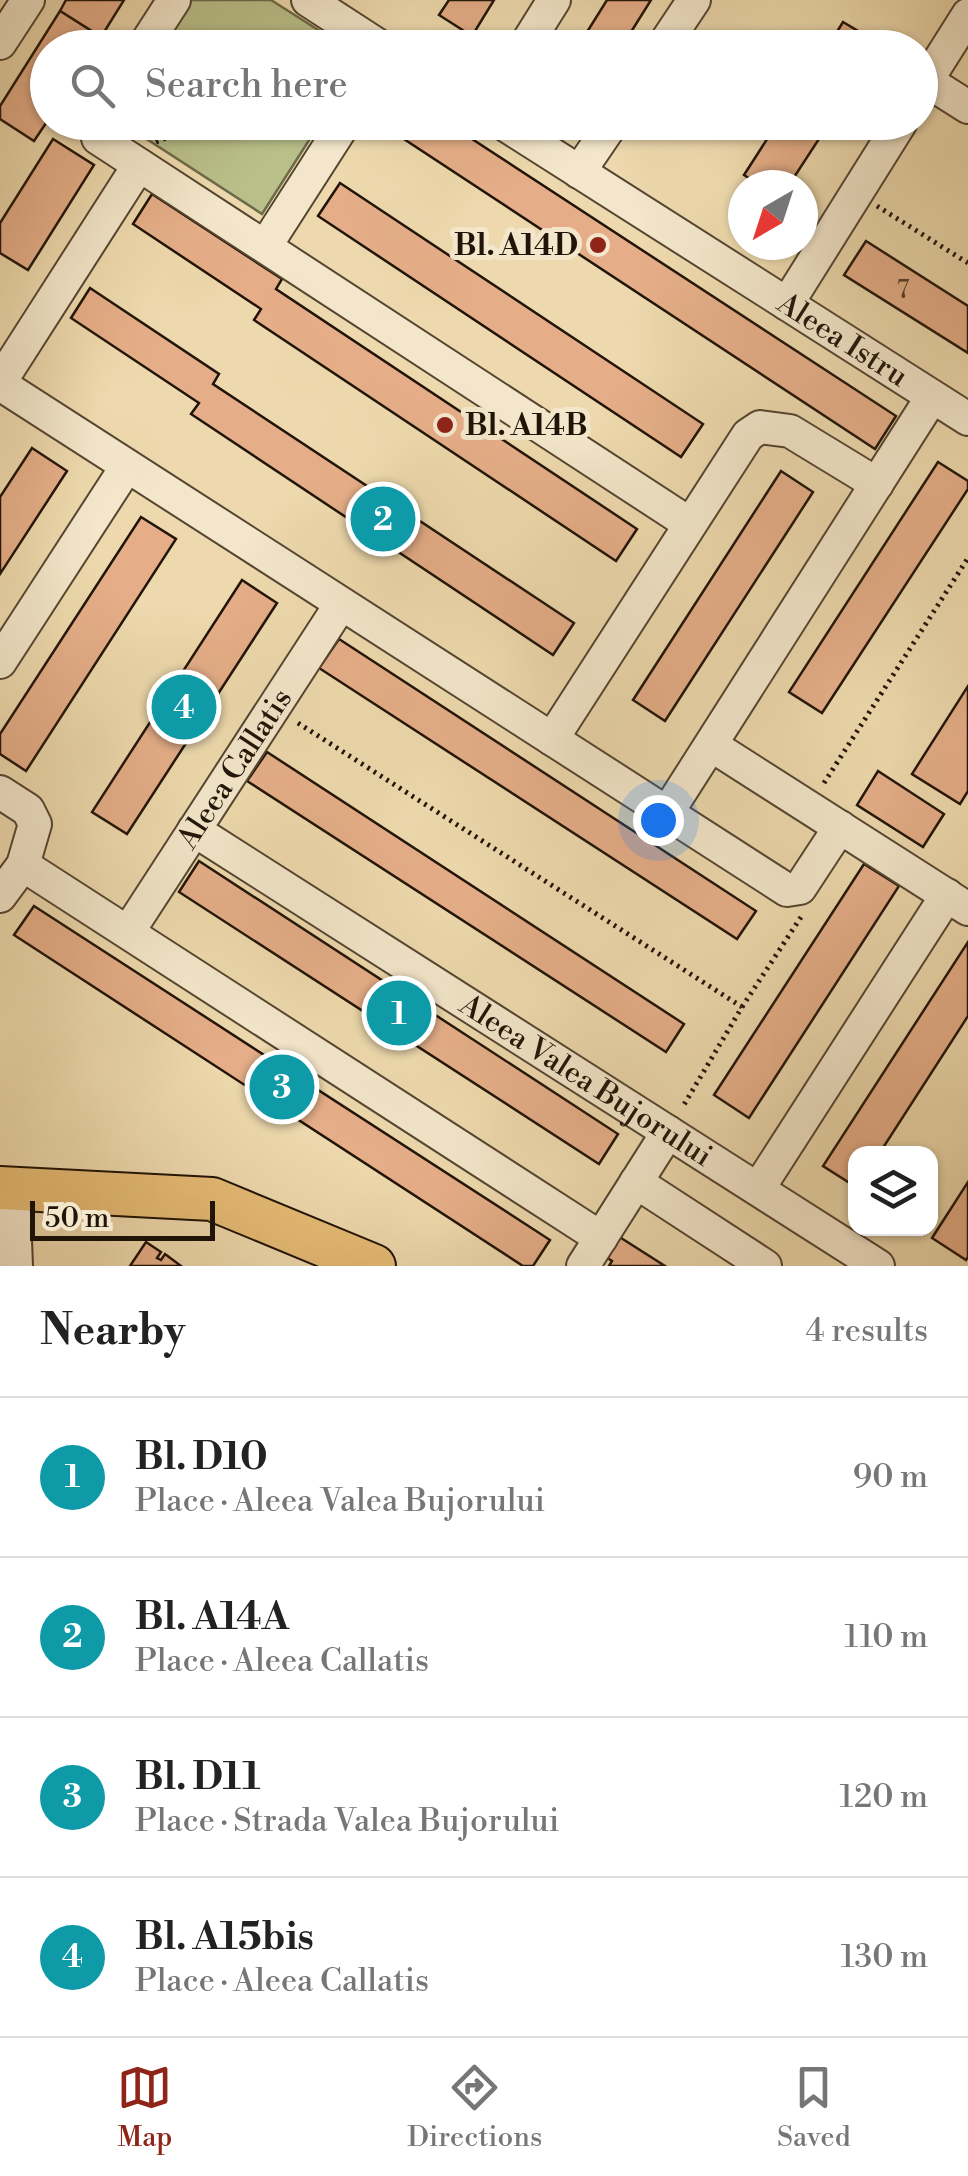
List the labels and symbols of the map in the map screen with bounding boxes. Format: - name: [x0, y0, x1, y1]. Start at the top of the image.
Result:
- north arrow: [728, 170, 818, 260]
- place label: Bl. A14D: [454, 227, 578, 265]
- marker: Bl. A14D: [587, 234, 609, 256]
- house number: 7: [897, 275, 910, 306]
- street label: Aleea Istru: [769, 284, 915, 396]
- place label: Bl. A14B: [465, 407, 588, 445]
- marker: Bl. A14B: [434, 414, 456, 436]
- pin: 2: [350, 482, 416, 556]
- pin: 4: [152, 670, 216, 744]
- street label: Aleea Callatis: [169, 682, 301, 857]
- your location: [633, 795, 684, 846]
- pin: 1: [366, 976, 432, 1050]
- street label: Aleea Valea Bujorului: [451, 986, 719, 1175]
- pin: 3: [250, 1050, 314, 1124]
- scale bar: [30, 1196, 215, 1240]

